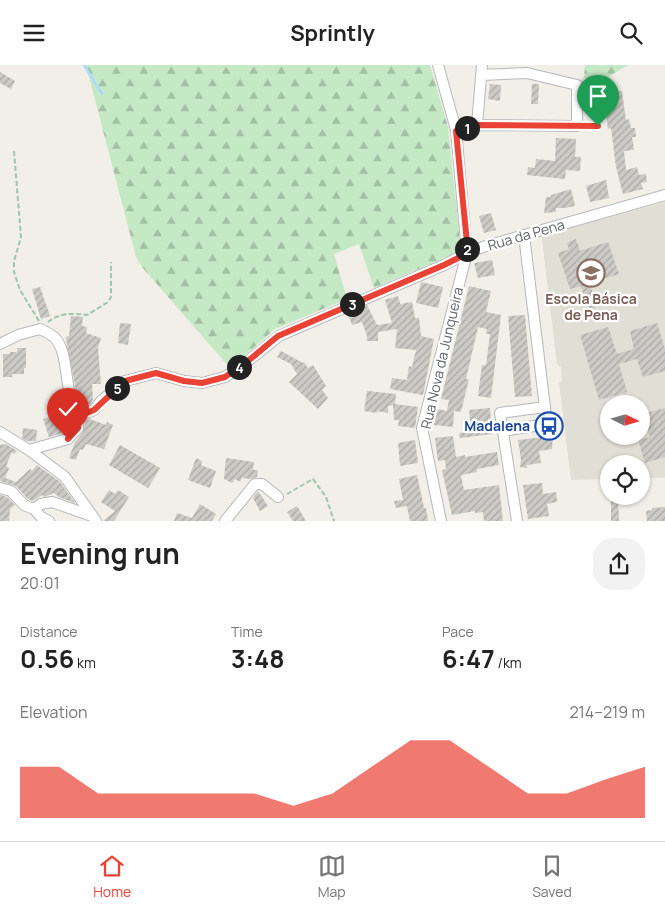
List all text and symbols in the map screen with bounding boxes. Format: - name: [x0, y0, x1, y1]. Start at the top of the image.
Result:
- text: Sprintly: [290, 18, 375, 48]
- icon: menu: [20, 19, 48, 47]
- icon: search: [617, 19, 645, 47]
- pin: [577, 75, 619, 126]
- icon: arrive: [584, 82, 612, 110]
- pin: 1: [454, 115, 480, 141]
- text: 1: [464, 119, 471, 138]
- street label: Rua da Pena: [485, 214, 566, 255]
- pin: 2: [454, 237, 480, 261]
- text: 2: [463, 240, 472, 259]
- school or university icon: Escola Básica de Pena: [576, 258, 606, 288]
- street label: Rua Nova da Junqueira: [416, 285, 467, 431]
- place label: Escola Básica de Pena: [545, 289, 637, 324]
- pin: 3: [340, 291, 364, 317]
- text: 3: [348, 295, 357, 314]
- pin: 4: [226, 355, 252, 379]
- text: 4: [235, 358, 244, 377]
- pin: 5: [104, 375, 130, 401]
- text: 5: [113, 379, 122, 398]
- pin: [47, 388, 89, 439]
- icon: check: [54, 395, 82, 423]
- north arrow: [600, 395, 650, 445]
- map controls: [600, 395, 650, 505]
- bus stop icon: Madalena: [534, 411, 564, 441]
- place label: Madalena: [464, 416, 530, 435]
- button: locate: [600, 455, 650, 505]
- text: Evening run: [20, 534, 180, 572]
- button: share: [593, 538, 645, 590]
- text: 20:01: [20, 572, 60, 594]
- text: Distance: [20, 622, 77, 641]
- text: Time: [231, 622, 263, 641]
- text: Pace: [442, 622, 474, 641]
- text: 0.56: [20, 641, 74, 676]
- text: 3:48: [231, 641, 285, 676]
- text: 6:47: [442, 641, 495, 676]
- text: km: [74, 653, 96, 672]
- text: /km: [495, 653, 522, 672]
- text: Elevation: [20, 701, 88, 723]
- text: 214–219 m: [570, 701, 645, 723]
- tab: Home: [93, 852, 131, 901]
- tab: Map: [318, 852, 346, 901]
- tab: Saved: [532, 852, 572, 901]

